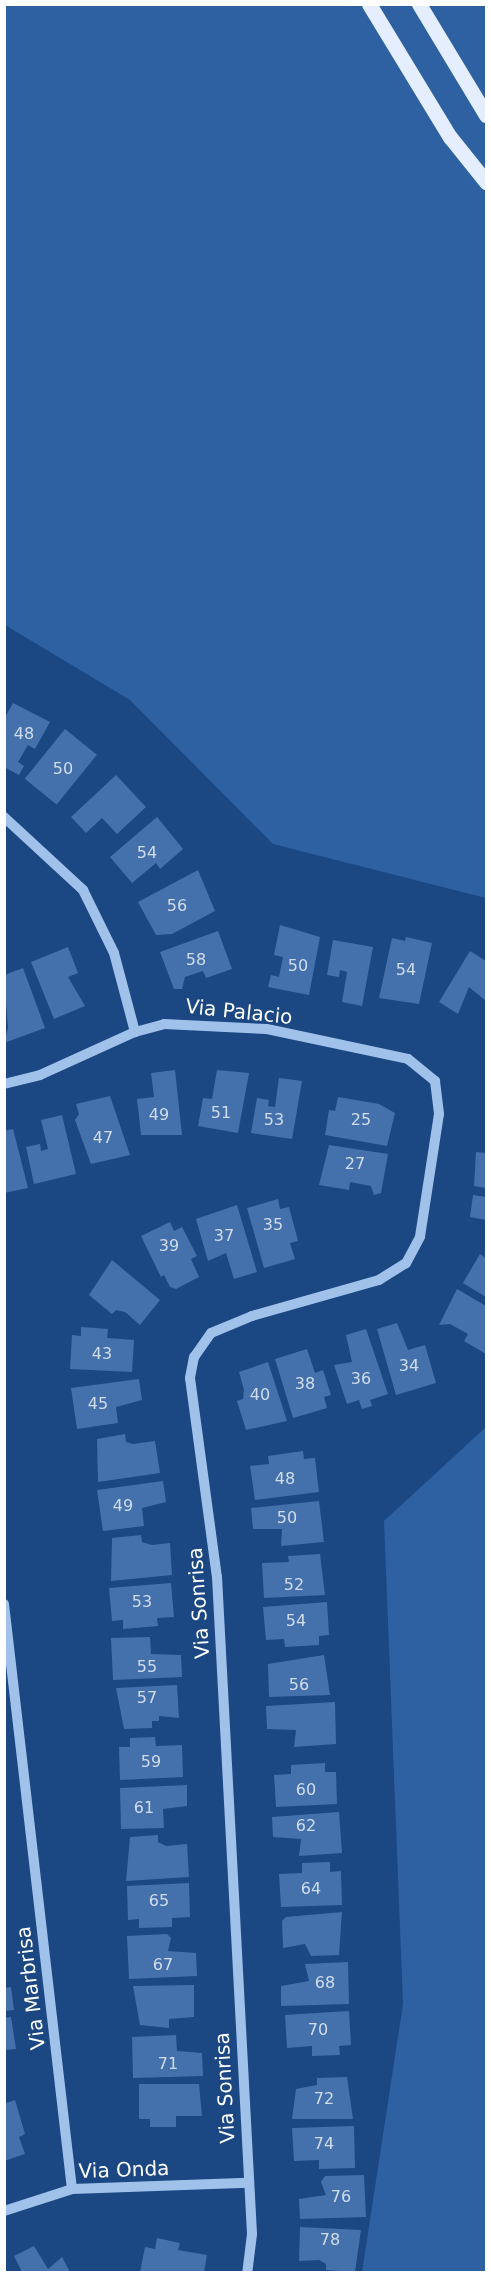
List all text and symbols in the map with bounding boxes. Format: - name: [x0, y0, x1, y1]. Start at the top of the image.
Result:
- house number: 48: [14, 724, 34, 744]
- house number: 50: [53, 759, 73, 779]
- house number: 54: [137, 843, 157, 863]
- house number: 56: [167, 896, 187, 916]
- house number: 58: [186, 950, 206, 970]
- house number: 50: [288, 956, 308, 976]
- house number: 54: [396, 960, 416, 980]
- street label: Via Palacio: [184, 994, 294, 1030]
- house number: 51: [211, 1103, 231, 1123]
- house number: 49: [149, 1105, 169, 1125]
- house number: 53: [264, 1110, 284, 1130]
- house number: 25: [351, 1110, 371, 1130]
- house number: 47: [93, 1128, 113, 1148]
- house number: 27: [345, 1154, 365, 1174]
- house number: 35: [263, 1215, 283, 1235]
- house number: 37: [214, 1226, 234, 1246]
- house number: 39: [159, 1236, 179, 1256]
- house number: 43: [92, 1344, 112, 1364]
- house number: 34: [399, 1356, 419, 1376]
- house number: 36: [351, 1369, 371, 1389]
- house number: 38: [295, 1374, 315, 1394]
- house number: 40: [250, 1385, 270, 1405]
- house number: 45: [88, 1394, 108, 1414]
- house number: 48: [275, 1469, 295, 1489]
- house number: 49: [113, 1496, 133, 1516]
- house number: 50: [277, 1508, 297, 1528]
- street label: Via Sonrisa: [183, 1547, 215, 1659]
- house number: 52: [284, 1575, 304, 1595]
- house number: 53: [132, 1592, 152, 1612]
- house number: 54: [286, 1611, 306, 1631]
- house number: 55: [137, 1657, 157, 1677]
- house number: 56: [289, 1675, 309, 1695]
- house number: 57: [137, 1688, 157, 1708]
- house number: 59: [141, 1752, 161, 1772]
- house number: 60: [296, 1780, 316, 1800]
- house number: 61: [134, 1798, 154, 1818]
- house number: 62: [296, 1816, 316, 1836]
- house number: 64: [301, 1879, 321, 1899]
- house number: 65: [149, 1891, 169, 1911]
- street label: Via Marbrisa: [12, 1925, 50, 2051]
- house number: 67: [153, 1955, 173, 1975]
- house number: 68: [315, 1973, 335, 1993]
- house number: 70: [308, 2020, 328, 2040]
- street label: Via Sonrisa: [210, 2032, 240, 2144]
- house number: 71: [158, 2054, 178, 2074]
- house number: 72: [314, 2089, 334, 2109]
- house number: 74: [314, 2134, 334, 2154]
- street label: Via Onda: [78, 2156, 170, 2184]
- house number: 76: [331, 2187, 351, 2207]
- house number: 78: [320, 2230, 340, 2250]

